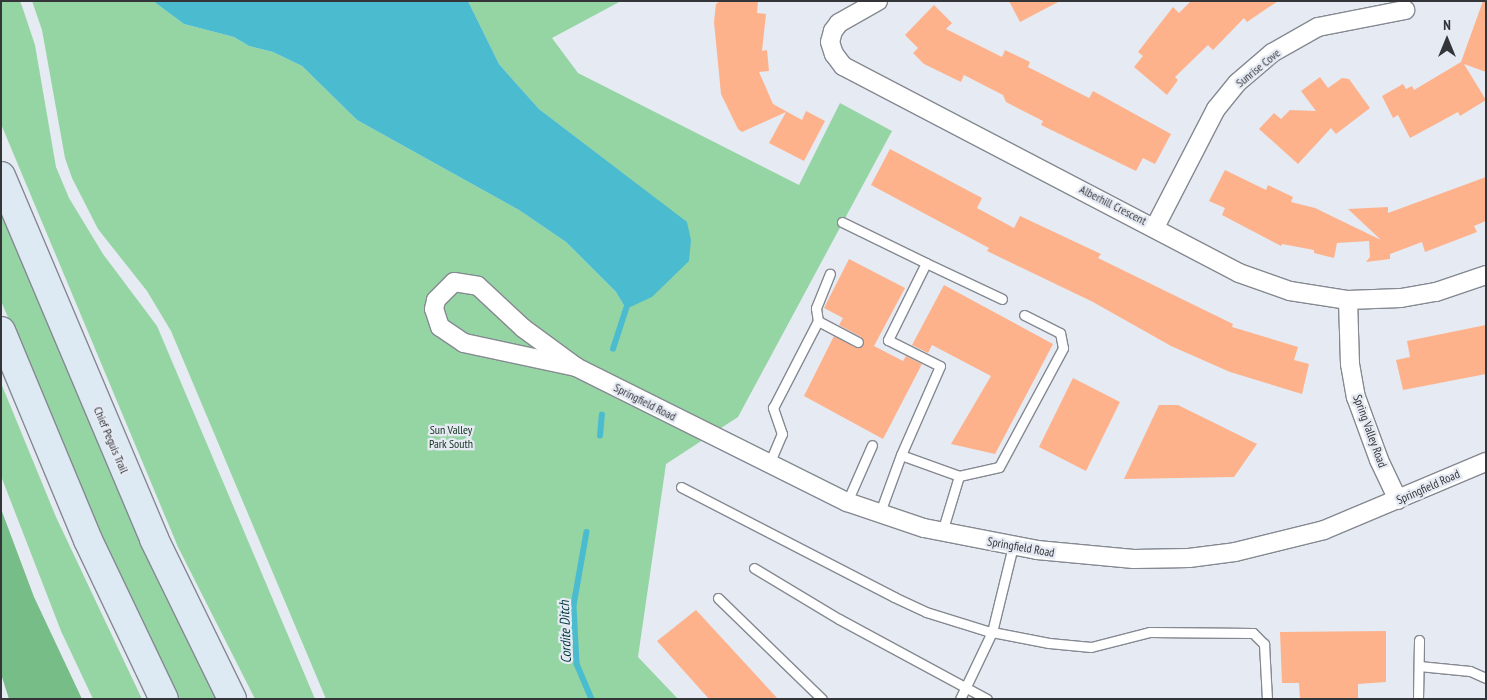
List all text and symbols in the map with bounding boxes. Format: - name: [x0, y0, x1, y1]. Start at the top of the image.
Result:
- north arrow: [1422, 15, 1472, 65]
- text: N: [1443, 16, 1451, 34]
- street label: Sunrise Cove: [1233, 46, 1283, 90]
- street label: Alberhill Crescent: [1077, 182, 1149, 228]
- street label: Springfield Road: [611, 380, 679, 424]
- street label: Spring Valley Road: [1350, 392, 1390, 470]
- street label: Chief Peguis Trail: [90, 404, 132, 476]
- park label: Sun Valley Park South: [429, 423, 473, 451]
- street label: Springfield Road: [1394, 467, 1462, 507]
- street label: Springfield Road: [986, 534, 1056, 560]
- water label: Cordite Ditch: [556, 600, 574, 664]

